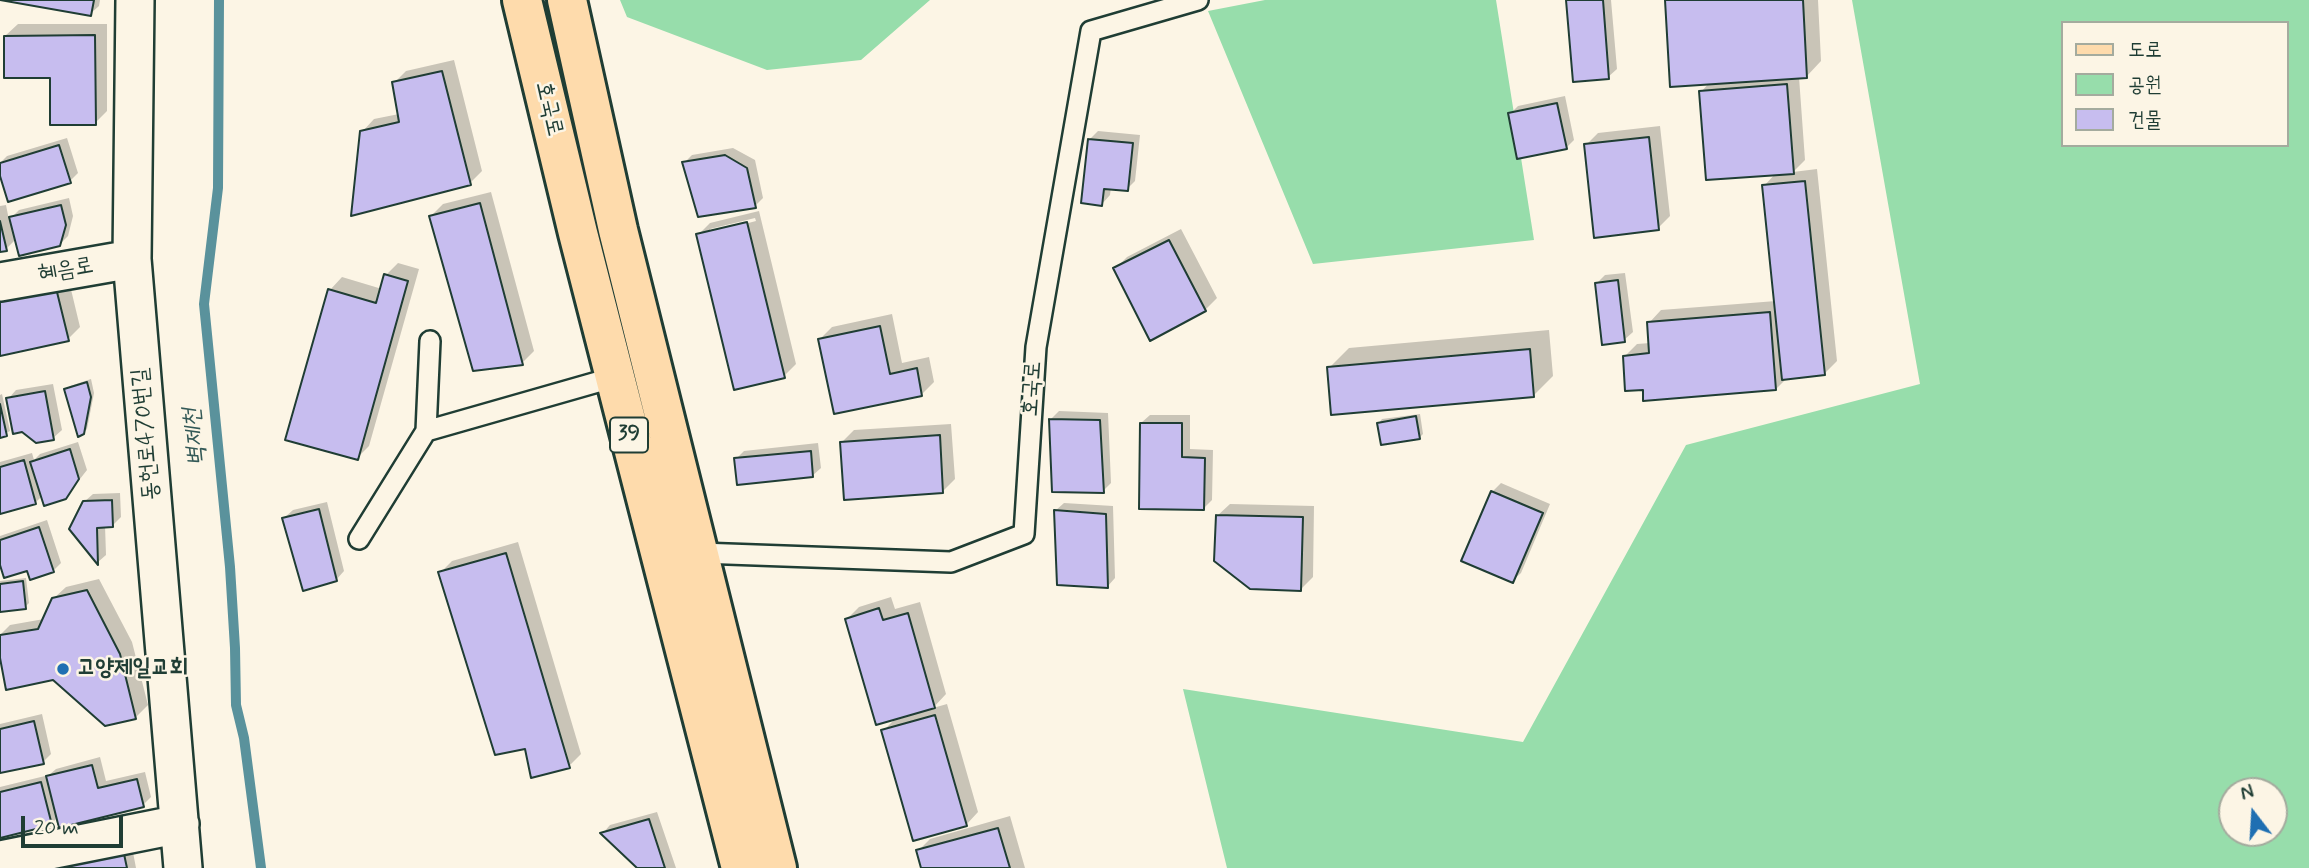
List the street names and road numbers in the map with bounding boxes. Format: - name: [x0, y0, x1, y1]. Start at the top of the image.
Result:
- street label: 호국로: [528, 79, 568, 139]
- street label: 혜음로: [36, 253, 96, 289]
- street label: 호국로: [1017, 360, 1049, 418]
- street label: 동헌로470번길: [127, 367, 167, 501]
- road number: 39: [610, 418, 648, 452]

